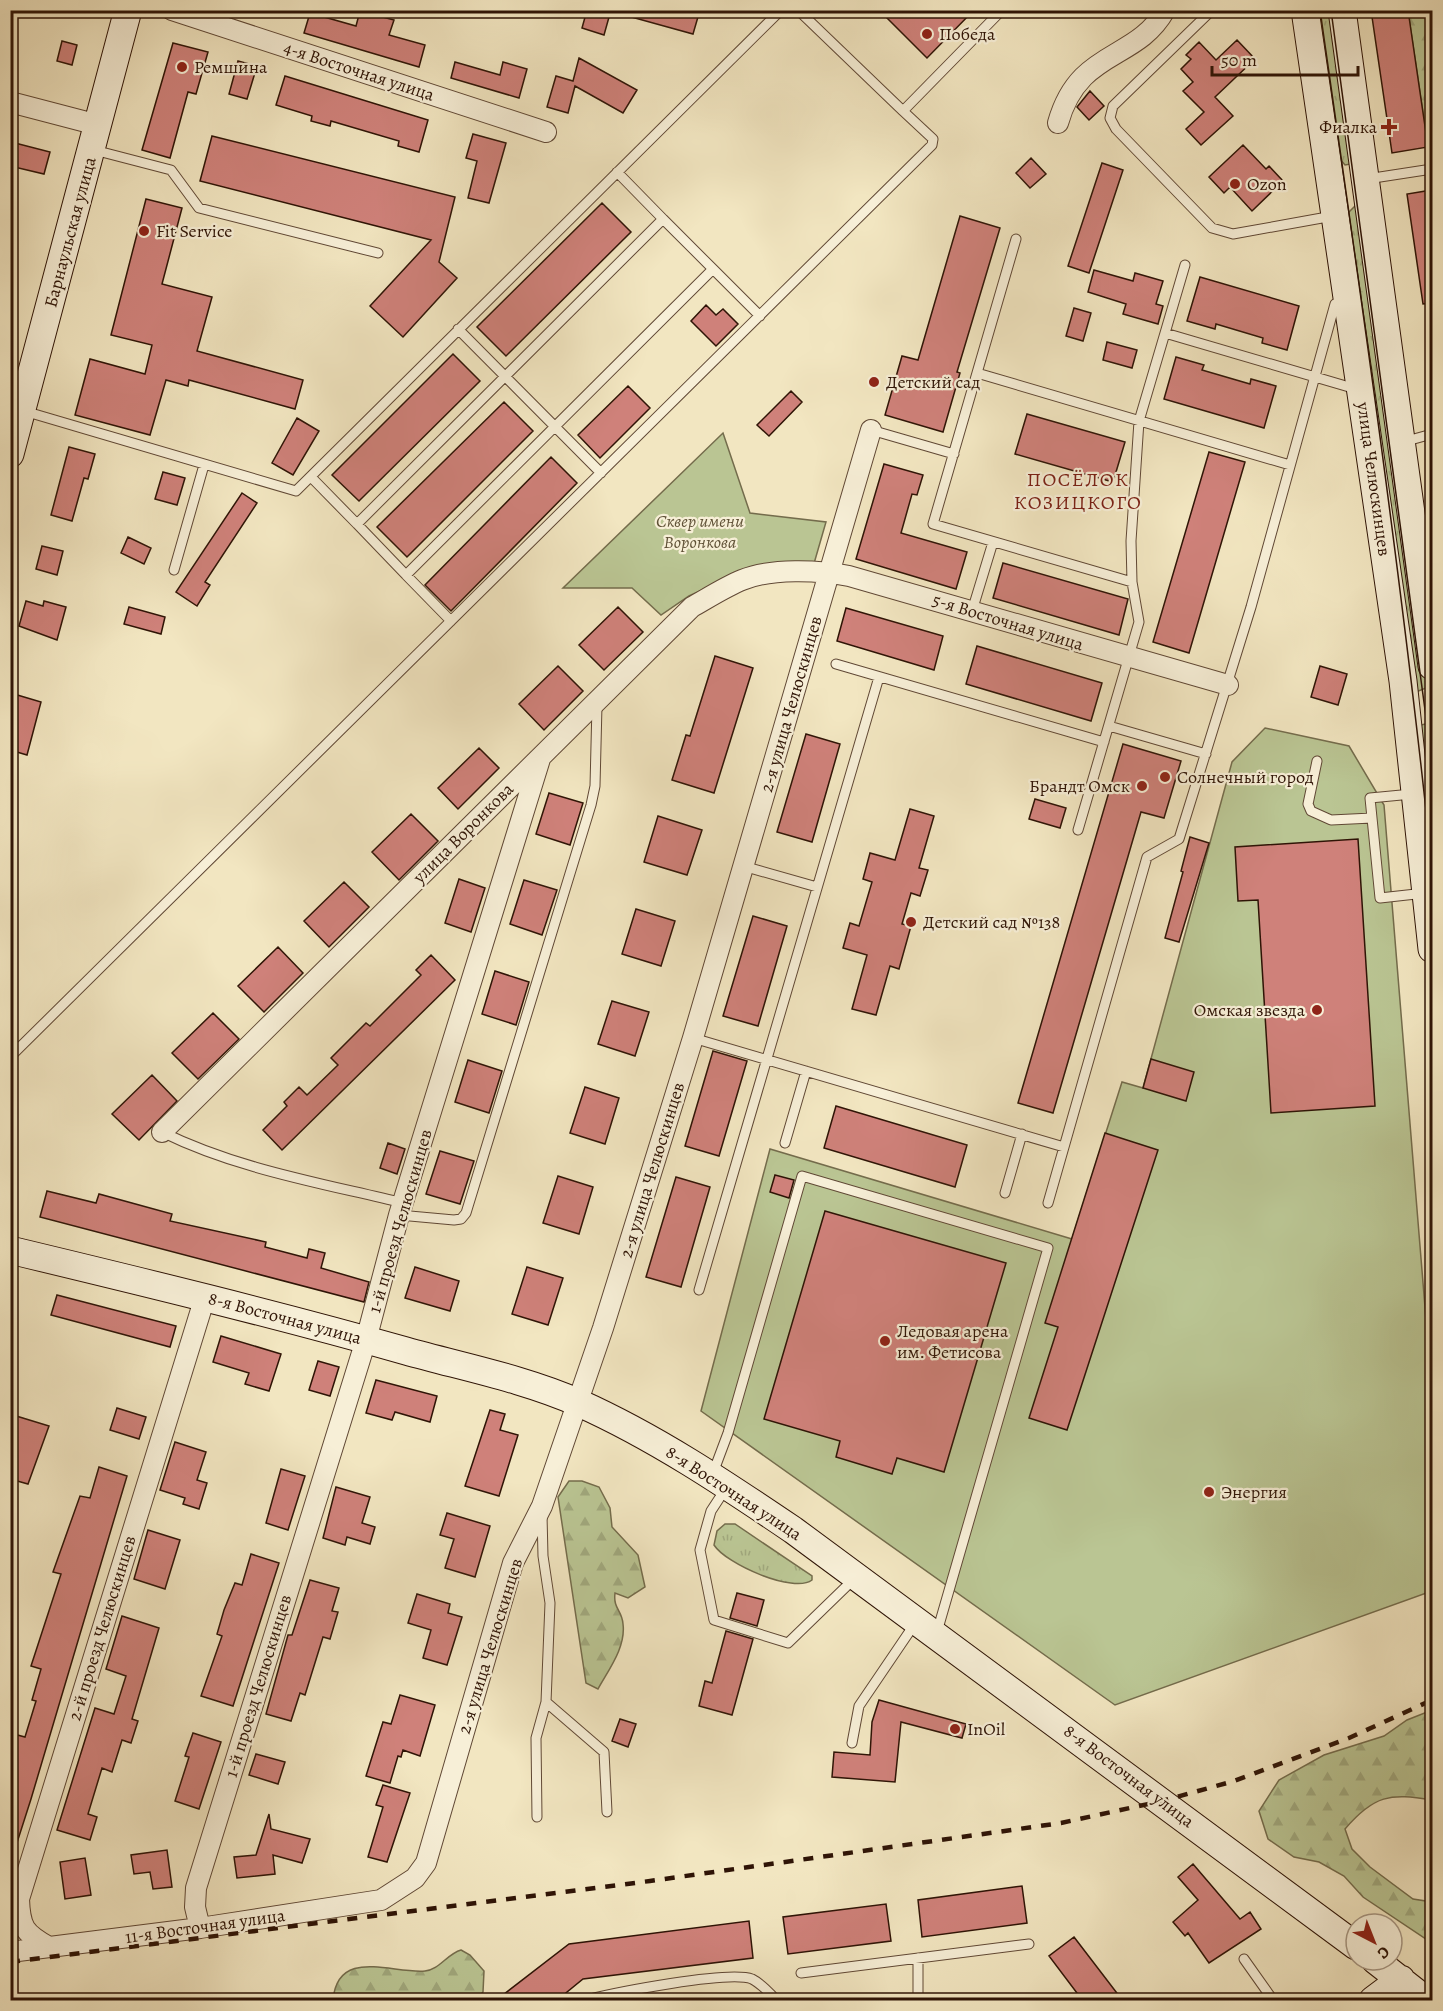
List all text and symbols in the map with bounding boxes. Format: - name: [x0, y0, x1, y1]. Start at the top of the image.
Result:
- place label: Победа: [939, 22, 996, 46]
- marker: Победа: [920, 27, 934, 41]
- street label: 4-я Восточная улица: [281, 35, 438, 107]
- scale bar: [1212, 39, 1358, 77]
- text: 50 m: [1221, 48, 1257, 72]
- place label: Ремшина: [194, 55, 268, 79]
- marker: Ремшина: [175, 60, 189, 74]
- place label: Фиалка: [1319, 115, 1378, 139]
- marker: Фиалка: [1382, 120, 1396, 134]
- street label: Барнаульская улица: [38, 153, 102, 310]
- place label: Ozon: [1247, 172, 1287, 196]
- marker: Ozon: [1228, 177, 1242, 191]
- place label: Fit Service: [156, 219, 232, 243]
- marker: Fit Service: [137, 224, 151, 238]
- place label: Детский сад: [886, 370, 980, 394]
- marker: Детский сад: [867, 375, 881, 389]
- street label: улица Челюскинцев: [1351, 399, 1397, 558]
- district label: ПОСЁЛОК КОЗИЦКОГО: [1014, 466, 1142, 516]
- park label: Сквер имени Воронкова: [656, 509, 744, 554]
- street label: 5-я Восточная улица: [930, 588, 1087, 657]
- street label: 2-я улица Челюскинцев: [754, 613, 828, 795]
- place label: Солнечный город: [1177, 765, 1314, 789]
- marker: Солнечный город: [1158, 770, 1172, 784]
- place label: Брандт Омск: [1029, 774, 1130, 798]
- street label: улица Воронкова: [407, 777, 519, 889]
- marker: Брандт Омск: [1135, 779, 1149, 793]
- place label: Детский сад №138: [923, 910, 1060, 934]
- marker: Детский сад №138: [904, 915, 918, 929]
- place label: Омская звезда: [1194, 998, 1306, 1022]
- marker: Омская звезда: [1310, 1003, 1324, 1017]
- street label: 2-я улица Челюскинцев: [614, 1079, 690, 1261]
- street label: 1-й проезд Челюскинцев: [362, 1126, 438, 1316]
- street label: 8-я Восточная улица: [206, 1286, 365, 1350]
- place label: Ледовая арена им. Фетисова: [897, 1319, 1009, 1364]
- marker: Ледовая арена им. Фетисова: [878, 1334, 892, 1348]
- street label: 8-я Восточная улица: [661, 1440, 807, 1546]
- place label: Энергия: [1221, 1480, 1287, 1504]
- marker: Энергия: [1202, 1485, 1216, 1499]
- street label: 2-й проезд Челюскинцев: [62, 1533, 142, 1723]
- street label: 2-я улица Челюскинцев: [452, 1555, 528, 1737]
- street label: 1-й проезд Челюскинцев: [219, 1592, 297, 1780]
- place label: InOil: [967, 1717, 1006, 1741]
- street label: 8-я Восточная улица: [1059, 1719, 1200, 1833]
- marker: InOil: [948, 1722, 962, 1736]
- street label: 11-я Восточная улица: [123, 1903, 287, 1949]
- north arrow: [1344, 1912, 1404, 1972]
- text: С: [1372, 1941, 1394, 1964]

